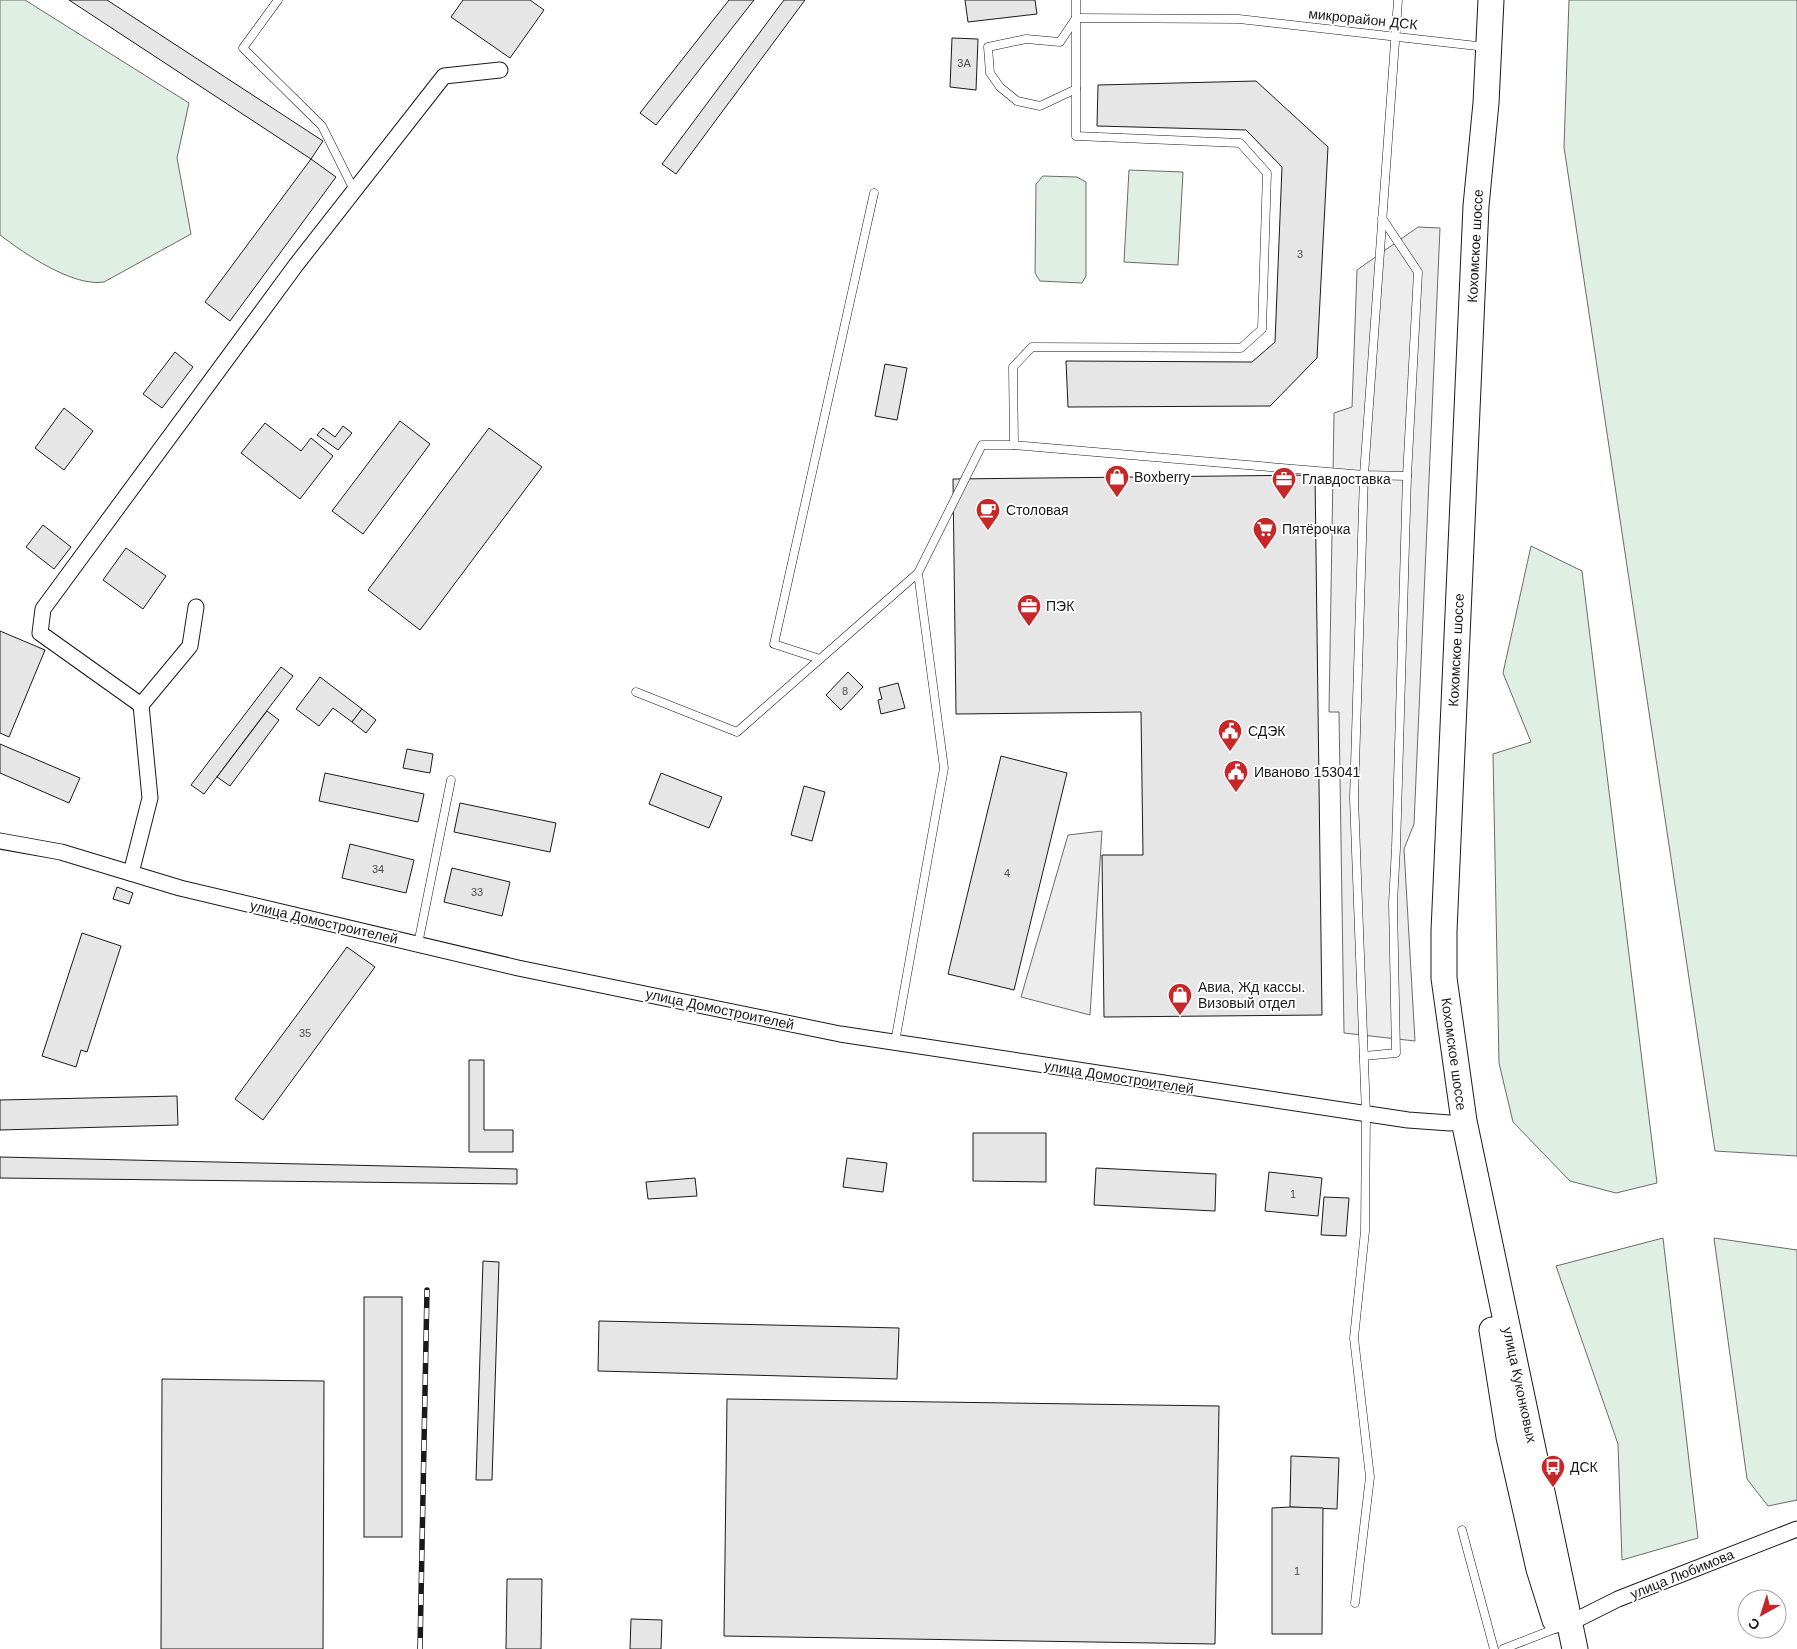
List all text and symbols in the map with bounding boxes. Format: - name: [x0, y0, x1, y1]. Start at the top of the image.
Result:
- street label: микрорайон ДСК: [1308, 5, 1419, 33]
- house number: 3А: [957, 57, 971, 69]
- street label: Кохомское шоссе: [1464, 189, 1486, 303]
- house number: 3: [1297, 248, 1303, 260]
- shop icon: Boxberry: [1104, 464, 1130, 498]
- office icon: Главдоставка: [1271, 466, 1297, 500]
- place label: Boxberry: [1134, 469, 1190, 485]
- place label: Главдоставка: [1302, 471, 1391, 487]
- cafe icon: Столовая: [975, 497, 1001, 531]
- place label: Столовая: [1006, 502, 1069, 518]
- supermarket icon: Пятёрочка: [1252, 516, 1278, 550]
- place label: Пятёрочка: [1282, 521, 1351, 537]
- office icon: ПЭК: [1016, 593, 1042, 627]
- street label: Кохомское шоссе: [1445, 593, 1467, 707]
- place label: ПЭК: [1046, 598, 1075, 614]
- house number: 8: [842, 685, 848, 697]
- public building icon: СДЭК: [1217, 718, 1243, 752]
- place label: СДЭК: [1248, 723, 1286, 739]
- public building icon: Иваново 153041: [1223, 759, 1249, 793]
- place label: Иваново 153041: [1254, 764, 1361, 780]
- house number: 34: [372, 863, 384, 875]
- house number: 4: [1004, 867, 1010, 879]
- house number: 33: [471, 886, 483, 898]
- street label: улица Домостроителей: [248, 897, 400, 947]
- place label: Авиа, Жд кассы. Визовый отдел: [1198, 979, 1305, 1011]
- shop icon: Авиа, Жд кассы. Визовый отдел: [1167, 982, 1193, 1016]
- street label: улица Домостроителей: [644, 985, 796, 1033]
- street label: Кохомское шоссе: [1438, 997, 1470, 1112]
- house number: 35: [299, 1027, 311, 1039]
- street label: улица Домостроителей: [1043, 1057, 1195, 1097]
- house number: 1: [1290, 1188, 1296, 1200]
- street label: улица Куконковых: [1500, 1326, 1540, 1444]
- bus stop icon: ДСК: [1540, 1454, 1566, 1488]
- place label: ДСК: [1570, 1459, 1599, 1475]
- street label: улица Любимова: [1628, 1546, 1736, 1602]
- house number: 1: [1294, 1565, 1300, 1577]
- north arrow: [1737, 1589, 1787, 1639]
- text: С: [1745, 1615, 1763, 1634]

